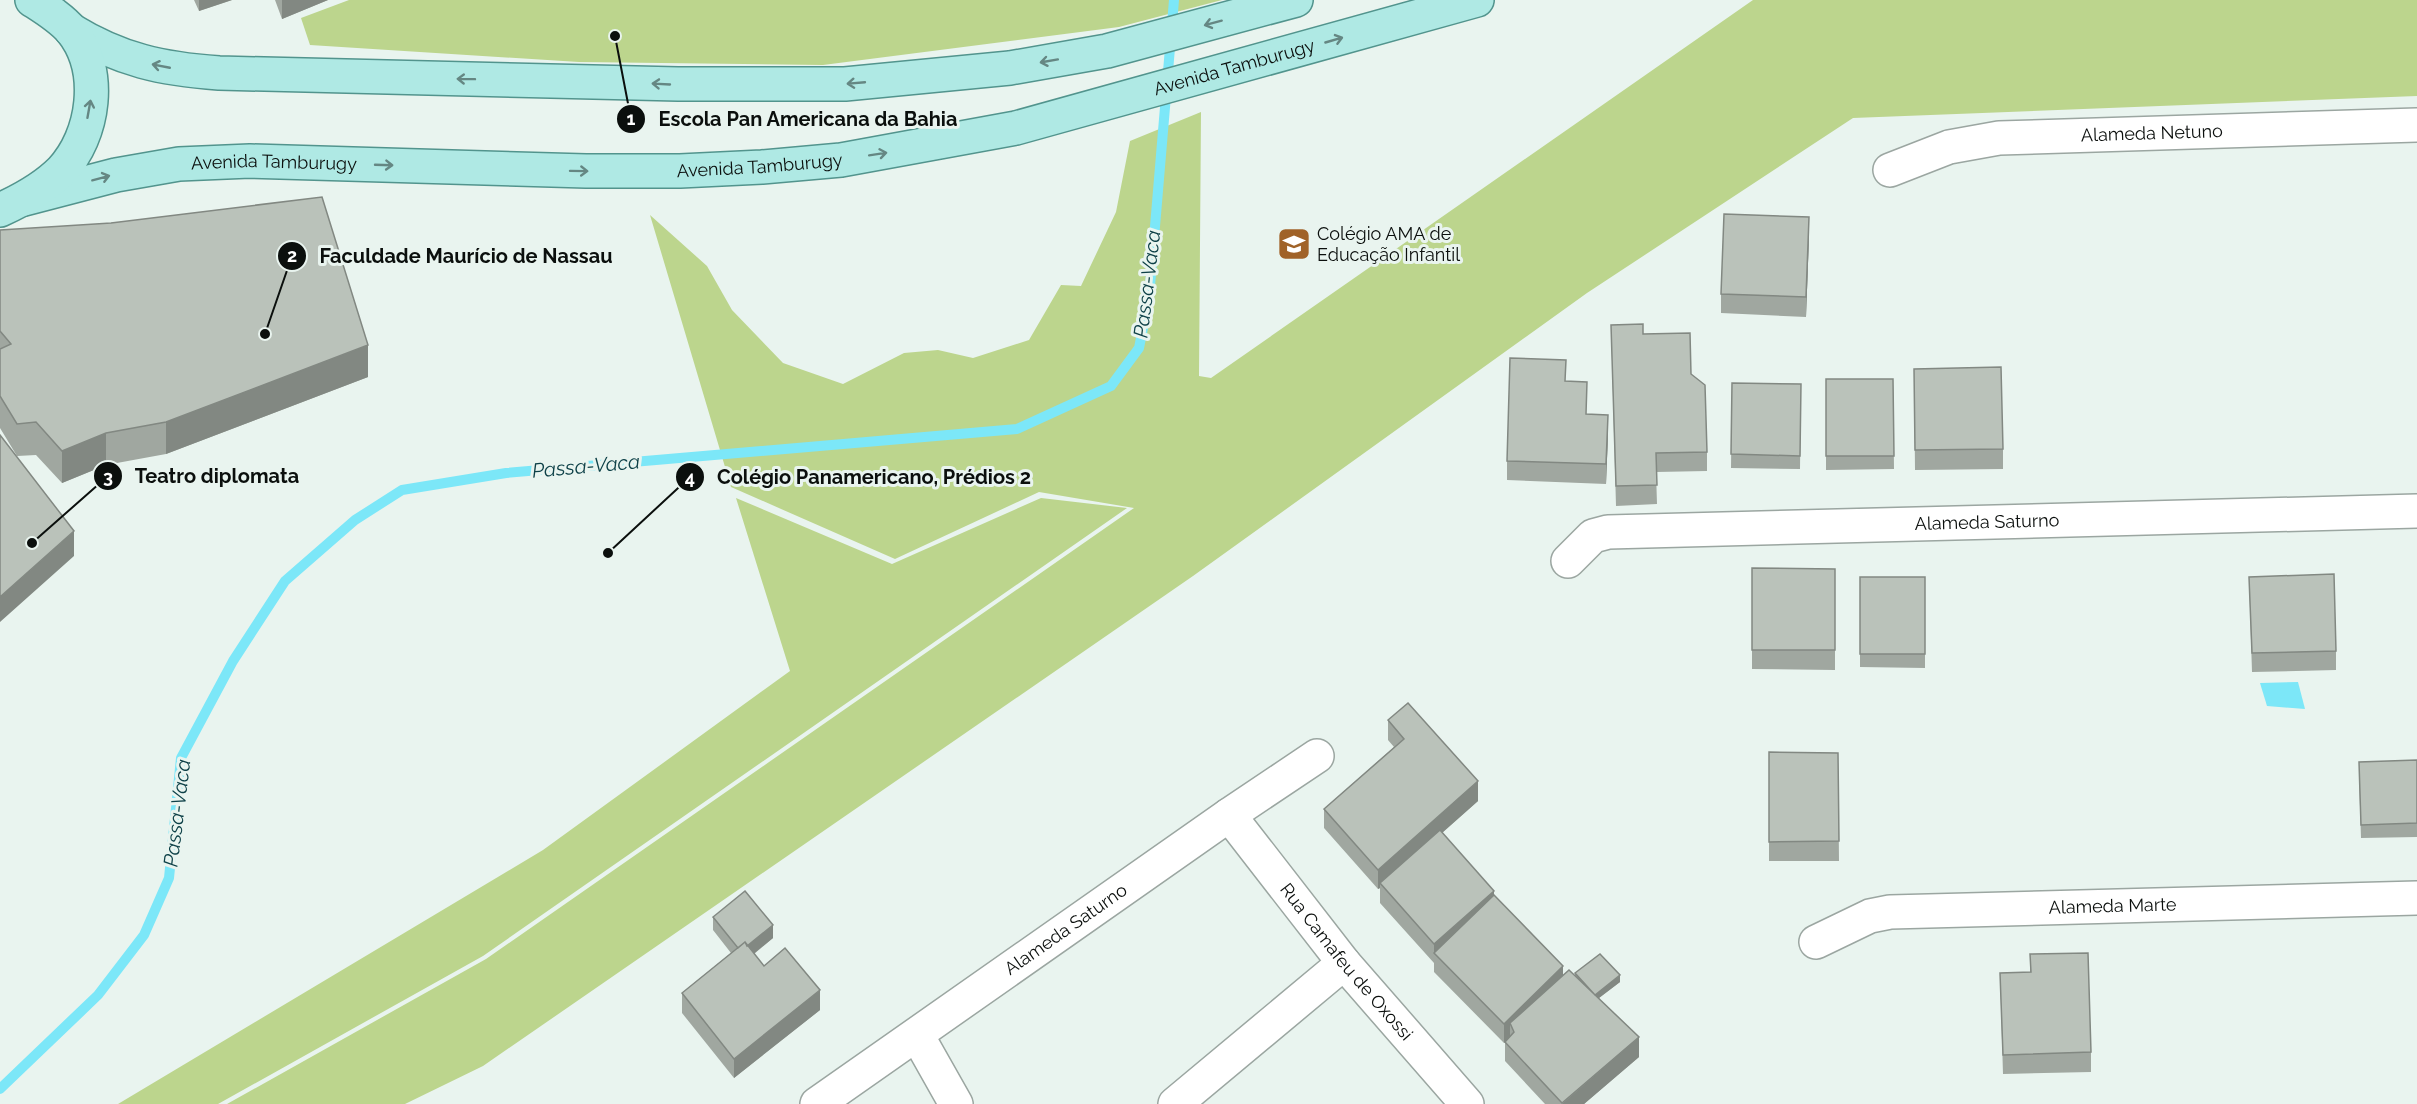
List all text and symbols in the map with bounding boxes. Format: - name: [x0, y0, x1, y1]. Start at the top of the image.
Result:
- one-way arrow: [1204, 18, 1223, 30]
- one-way arrow: [1324, 34, 1343, 45]
- street label: Avenida Tamburugy: [1151, 35, 1317, 99]
- one-way arrow: [1040, 56, 1060, 67]
- one-way arrow: [152, 60, 171, 71]
- one-way arrow: [456, 73, 476, 84]
- one-way arrow: [651, 78, 671, 89]
- one-way arrow: [846, 78, 866, 89]
- one-way arrow: [84, 99, 95, 119]
- callout: Escola Pan Americana da Bahia: [616, 100, 969, 138]
- text: Escola Pan Americana da Bahia: [659, 107, 957, 131]
- text: 1: [627, 108, 636, 129]
- street label: Alameda Netuno: [2081, 120, 2223, 145]
- one-way arrow: [867, 148, 887, 159]
- street label: Avenida Tamburugy: [676, 149, 844, 181]
- street label: Avenida Tamburugy: [190, 150, 357, 174]
- one-way arrow: [373, 159, 393, 171]
- one-way arrow: [568, 165, 588, 177]
- one-way arrow: [91, 172, 110, 184]
- place label: Colégio AMA de Educação Infantil: [1317, 223, 1460, 265]
- school or university icon: Colégio AMA de Educação Infantil: [1276, 226, 1312, 262]
- water label: Passa-Vaca: [1129, 229, 1166, 339]
- callout: Faculdade Maurício de Nassau: [277, 237, 624, 275]
- text: Faculdade Maurício de Nassau: [319, 244, 613, 268]
- text: 2: [287, 245, 297, 266]
- water label: Passa-Vaca: [531, 449, 641, 483]
- callout: Teatro diplomata: [93, 457, 311, 495]
- callout: Colégio Panamericano, Prédios 2: [675, 458, 1043, 496]
- text: Teatro diplomata: [135, 464, 299, 488]
- text: Colégio Panamericano, Prédios 2: [717, 465, 1031, 489]
- text: 3: [103, 466, 113, 487]
- text: 4: [685, 467, 695, 488]
- street label: Alameda Saturno: [1914, 509, 2060, 534]
- water label: Passa-Vaca: [159, 758, 196, 868]
- street label: Alameda Saturno: [1000, 879, 1131, 979]
- street label: Rua Camafeu de Oxossi: [1276, 879, 1417, 1044]
- street label: Alameda Marte: [2048, 893, 2177, 918]

